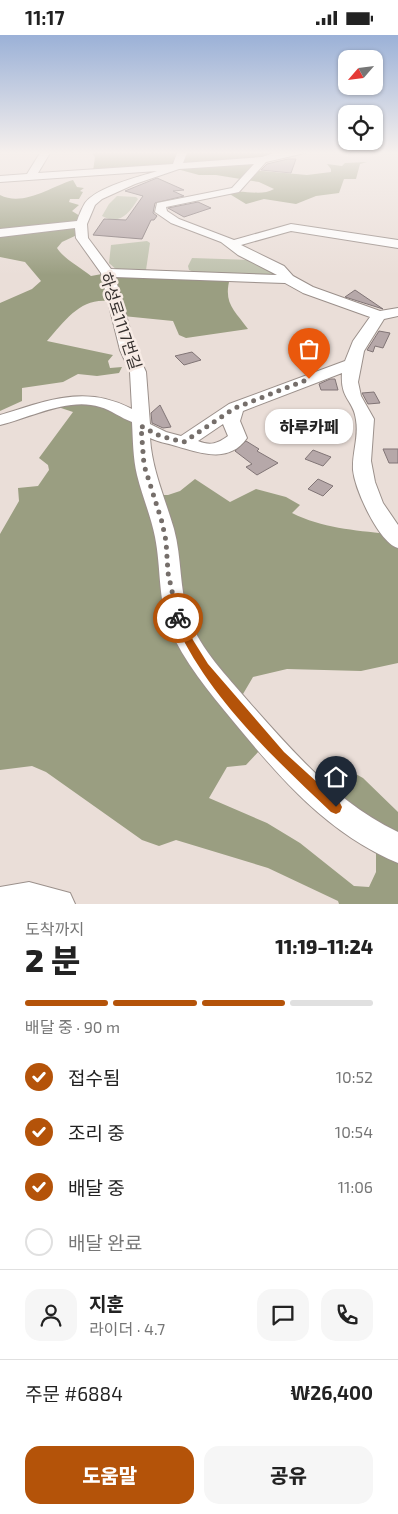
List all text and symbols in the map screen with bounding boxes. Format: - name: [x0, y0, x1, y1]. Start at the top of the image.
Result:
- text: 11:17: [25, 6, 65, 29]
- north arrow: [338, 50, 382, 95]
- map controls: [338, 50, 383, 150]
- button: locate: [338, 105, 383, 150]
- street label: 하성로1117번길: [97, 270, 146, 372]
- pin: [288, 328, 330, 379]
- icon: bag: [295, 335, 323, 363]
- callout: 하루카페: [265, 409, 353, 444]
- text: 하루카페: [280, 417, 338, 436]
- courier: [153, 593, 203, 643]
- icon: bike: [164, 604, 192, 632]
- pin: [315, 756, 357, 807]
- icon: home: [322, 763, 350, 791]
- text: 도착까지: [25, 919, 84, 938]
- text: 11:19–11:24: [275, 935, 373, 958]
- text: 2 분: [25, 940, 80, 978]
- text: 배달 중 · 90 m: [25, 1017, 120, 1036]
- icon: check: [25, 1063, 53, 1091]
- text: 접수됨: [68, 1066, 120, 1089]
- text: 10:52: [336, 1067, 373, 1086]
- icon: check: [25, 1118, 53, 1146]
- text: 조리 중: [68, 1121, 125, 1144]
- text: 10:54: [335, 1122, 373, 1141]
- icon: check: [25, 1173, 53, 1201]
- text: 배달 중: [68, 1176, 125, 1199]
- text: 11:06: [338, 1177, 373, 1196]
- text: 배달 완료: [68, 1231, 142, 1254]
- button: person: [25, 1289, 77, 1341]
- button: chat: [257, 1289, 309, 1341]
- button: phone: [321, 1289, 373, 1341]
- text: 지훈: [89, 1292, 124, 1315]
- text: 라이더 · 4.7: [89, 1319, 165, 1338]
- text: ₩26,400: [291, 1381, 373, 1404]
- text: 주문 #6884: [25, 1382, 123, 1405]
- button: 도움말: [25, 1446, 194, 1504]
- button: 공유: [204, 1446, 373, 1504]

